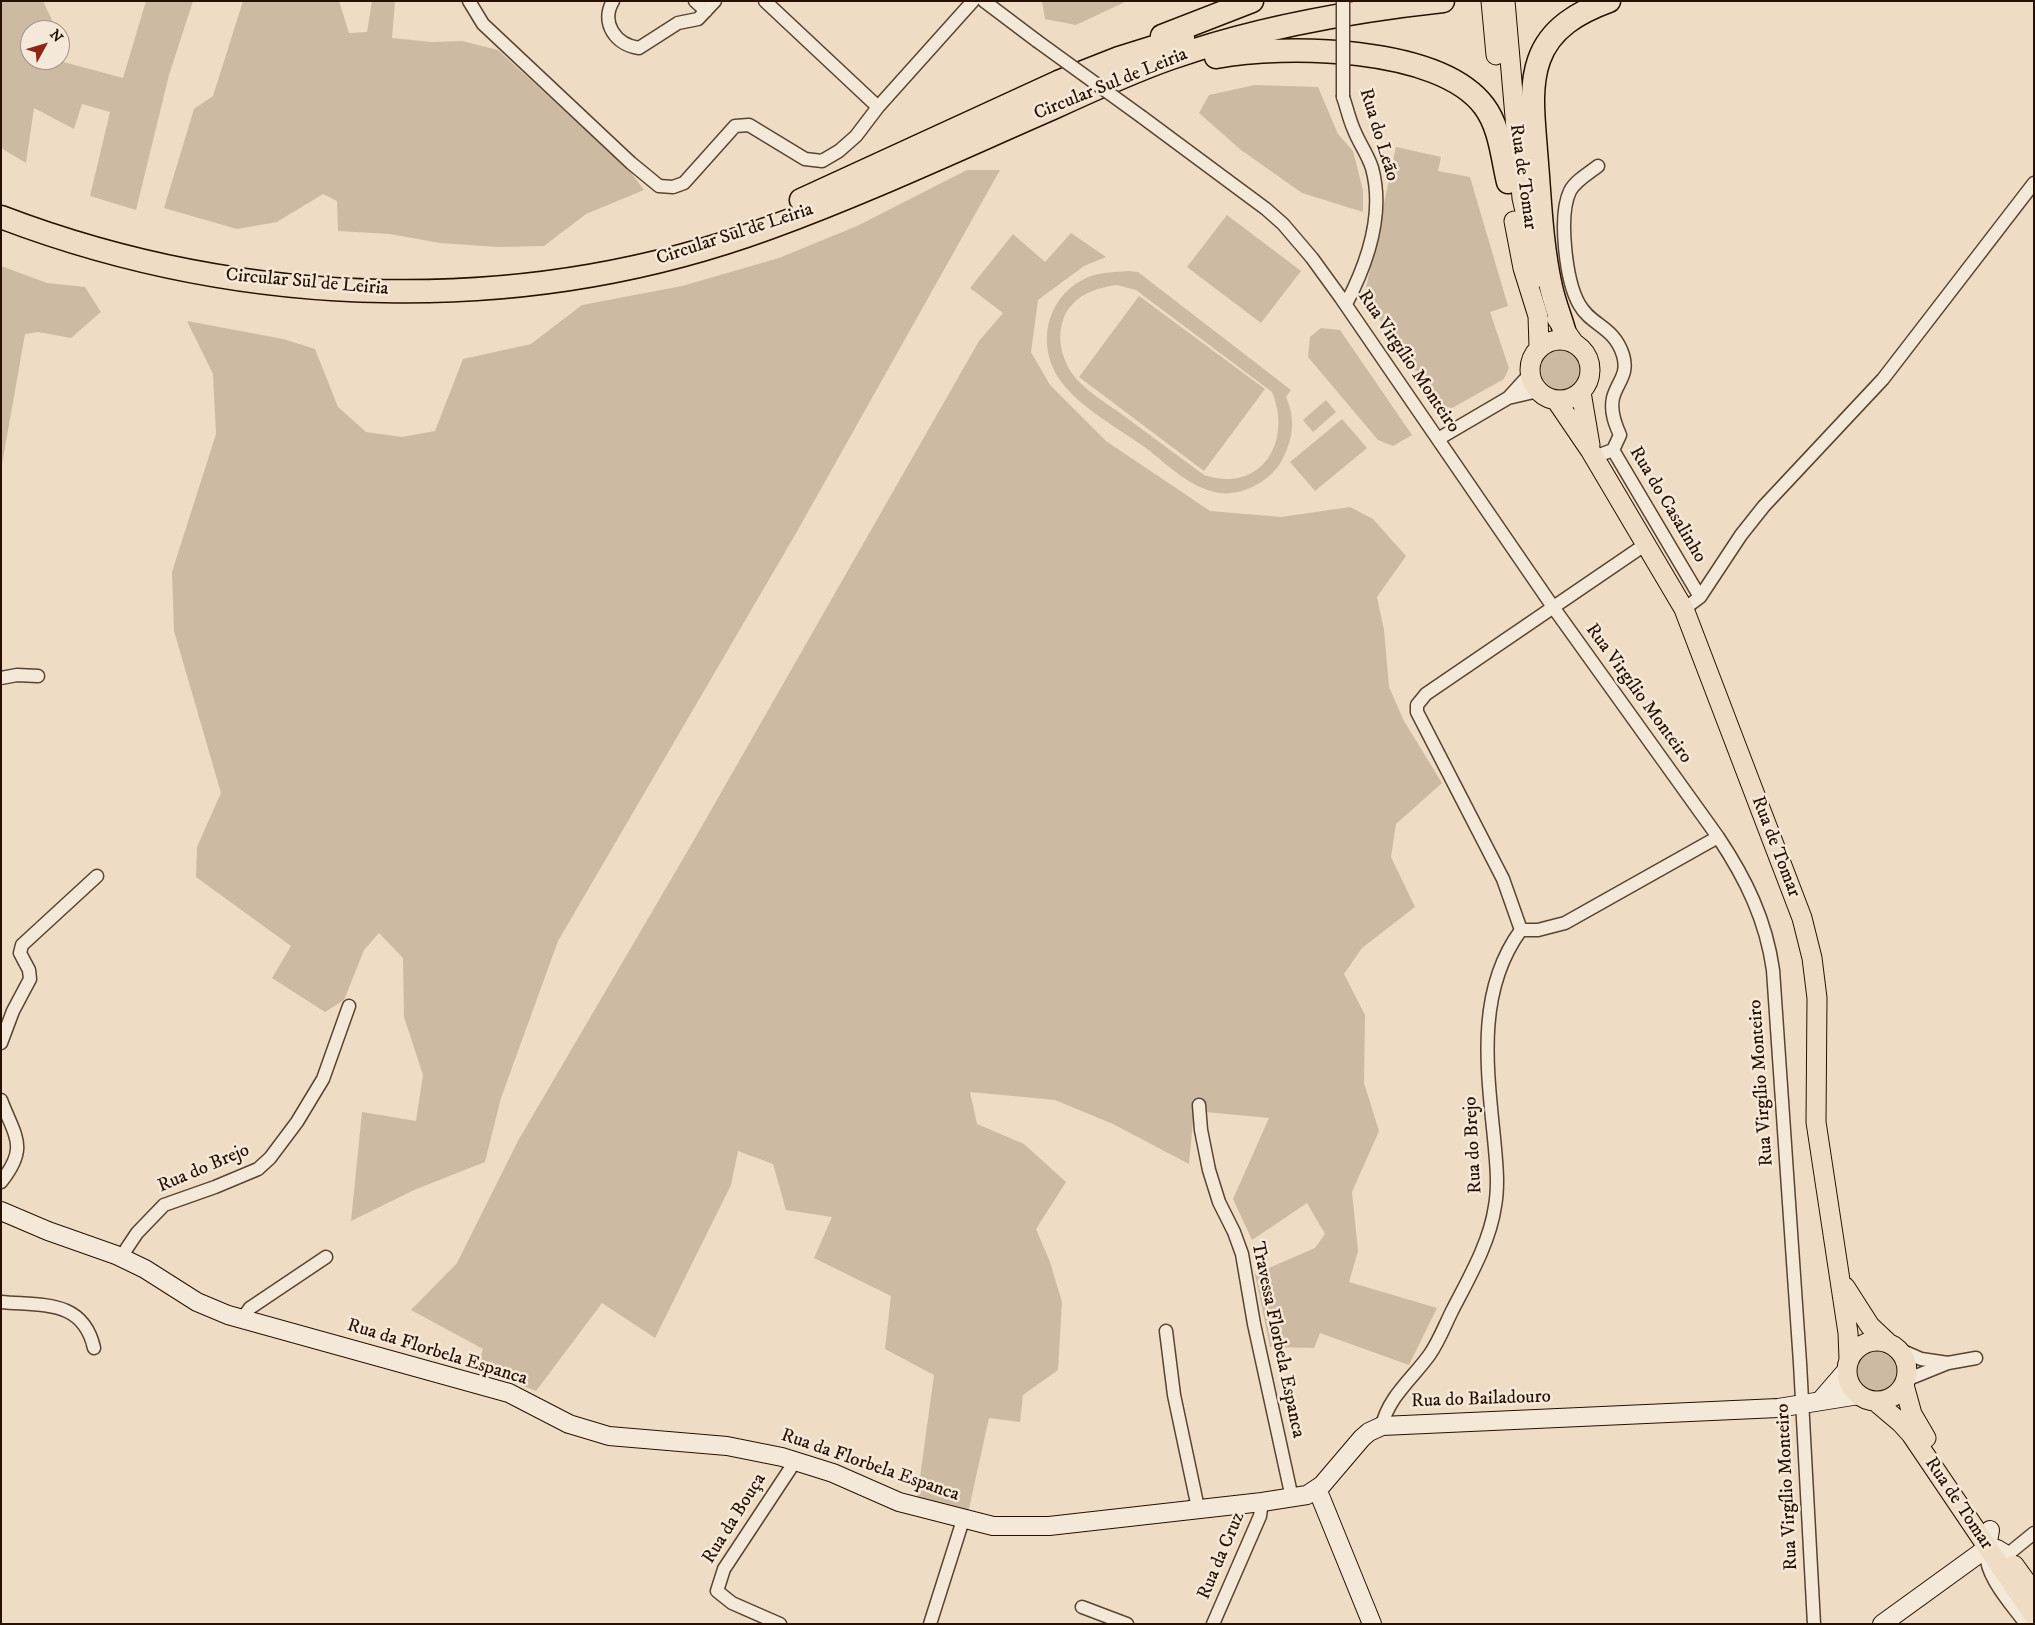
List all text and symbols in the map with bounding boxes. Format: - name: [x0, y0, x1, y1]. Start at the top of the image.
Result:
- north arrow: [20, 20, 70, 70]
- text: N: [45, 26, 66, 46]
- street label: Circular Sul de Leiria: [1031, 44, 1191, 126]
- street label: Rua do Leão: [1353, 86, 1403, 184]
- street label: Rua de Tomar: [1503, 123, 1541, 231]
- street label: Circular Sul de Leiria: [654, 199, 816, 271]
- street label: Circular Sul de Leiria: [225, 265, 389, 301]
- street label: Rua Virgílio Monteiro: [1352, 286, 1464, 438]
- street label: Rua do Casalinho: [1623, 443, 1711, 567]
- street label: Rua Virgílio Monteiro: [1580, 620, 1696, 768]
- street label: Rua de Tomar: [1745, 793, 1805, 901]
- street label: Rua Virgílio Monteiro: [1745, 999, 1779, 1167]
- street label: Rua do Brejo: [1460, 1096, 1488, 1194]
- street label: Rua do Brejo: [155, 1139, 253, 1199]
- street label: Travessa Florbela Espanca: [1245, 1240, 1309, 1440]
- street label: Rua da Florbela Espanca: [344, 1315, 530, 1391]
- street label: Rua do Bailadouro: [1411, 1386, 1551, 1414]
- street label: Rua Virgílio Monteiro: [1772, 1403, 1804, 1571]
- street label: Rua da Florbela Espanca: [778, 1425, 962, 1507]
- street label: Rua de Tomar: [1919, 1454, 1997, 1554]
- street label: Rua da Bouça: [698, 1470, 772, 1568]
- street label: Rua da Cruz: [1193, 1509, 1251, 1603]

